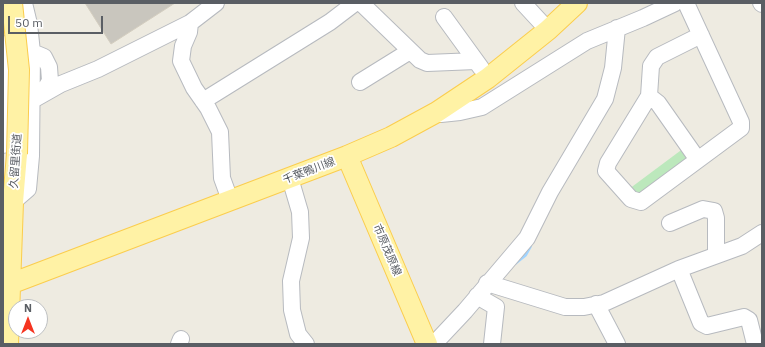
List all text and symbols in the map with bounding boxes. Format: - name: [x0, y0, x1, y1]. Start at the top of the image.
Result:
- scale bar: [10, 8, 105, 34]
- text: 50 m: [15, 15, 43, 30]
- street label: 久留里街道: [7, 133, 25, 189]
- street label: 千葉鴨川線: [281, 155, 337, 187]
- street label: 市原茂原線: [370, 222, 404, 278]
- north arrow: [8, 299, 48, 339]
- text: N: [24, 301, 32, 315]

